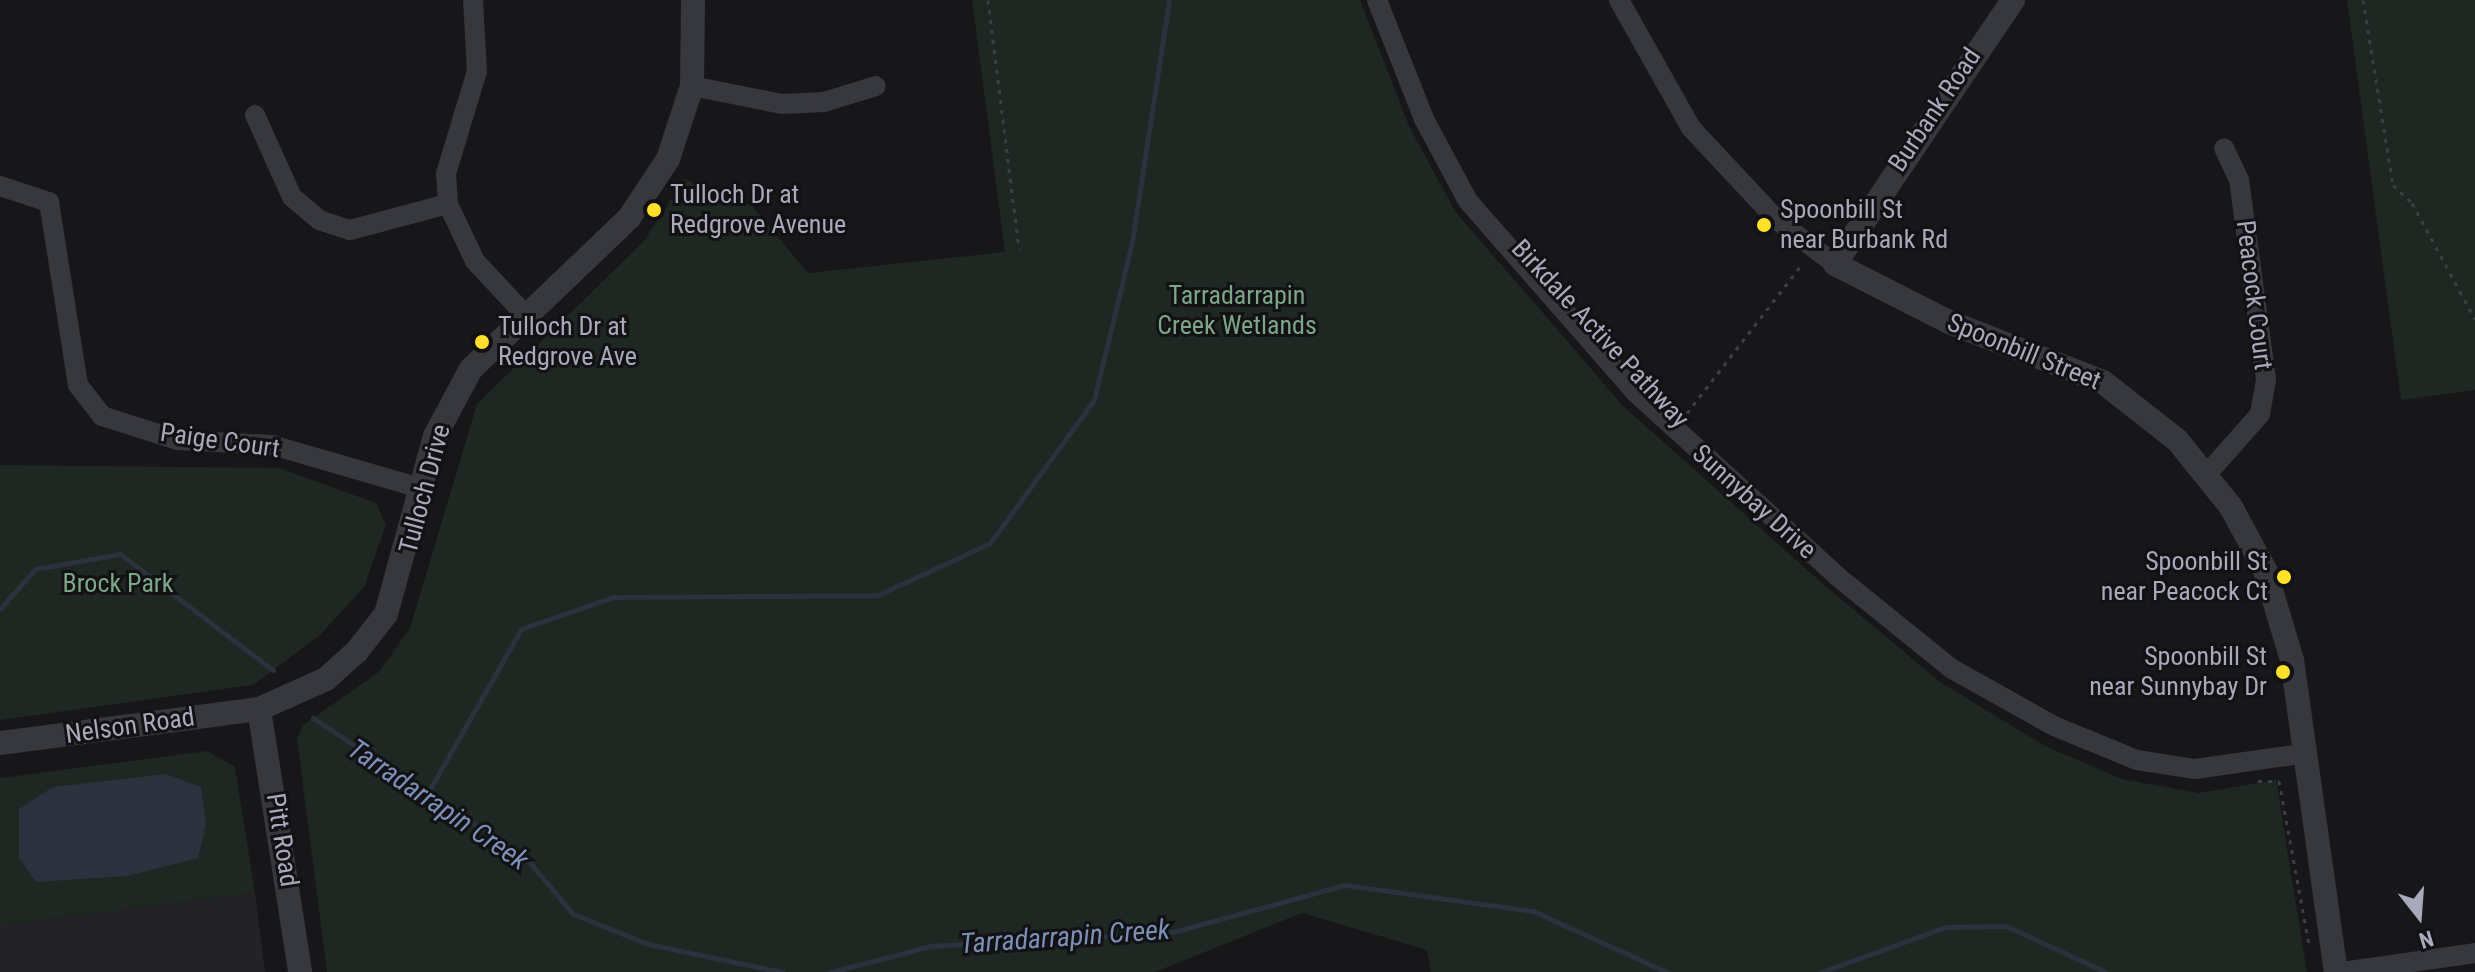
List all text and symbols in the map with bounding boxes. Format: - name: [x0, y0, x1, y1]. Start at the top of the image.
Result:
- street label: Burbank Road: [1882, 42, 1988, 178]
- place label: Tulloch Dr at Redgrove Avenue: [670, 179, 846, 240]
- place label: Spoonbill St near Burbank Rd: [1780, 194, 1948, 256]
- marker: Tulloch Dr at Redgrove Avenue: [645, 201, 663, 219]
- marker: Spoonbill St near Burbank Rd: [1755, 216, 1773, 234]
- street label: Peacock Court: [2229, 219, 2279, 371]
- street label: Birkdale Active Pathway: [1505, 233, 1695, 435]
- park label: Tarradarrapin Creek Wetlands: [1157, 280, 1317, 342]
- street label: Spoonbill Street: [1943, 307, 2105, 397]
- place label: Tulloch Dr at Redgrove Ave: [498, 311, 637, 372]
- marker: Tulloch Dr at Redgrove Ave: [473, 333, 491, 351]
- street label: Paige Court: [158, 417, 282, 465]
- street label: Tulloch Drive: [393, 421, 457, 557]
- street label: Sunnybay Drive: [1686, 438, 1822, 566]
- place label: Spoonbill St near Peacock Ct: [2101, 546, 2268, 608]
- park label: Brock Park: [63, 568, 173, 600]
- marker: Spoonbill St near Peacock Ct: [2275, 568, 2293, 586]
- place label: Spoonbill St near Sunnybay Dr: [2089, 641, 2267, 702]
- marker: Spoonbill St near Sunnybay Dr: [2274, 663, 2292, 681]
- street label: Nelson Road: [63, 702, 197, 750]
- water label: Tarradarrapin Creek: [341, 732, 535, 878]
- street label: Pitt Road: [259, 791, 305, 889]
- north arrow: [2379, 876, 2459, 956]
- water label: Tarradarrapin Creek: [959, 913, 1171, 961]
- text: N: [2416, 926, 2436, 953]

